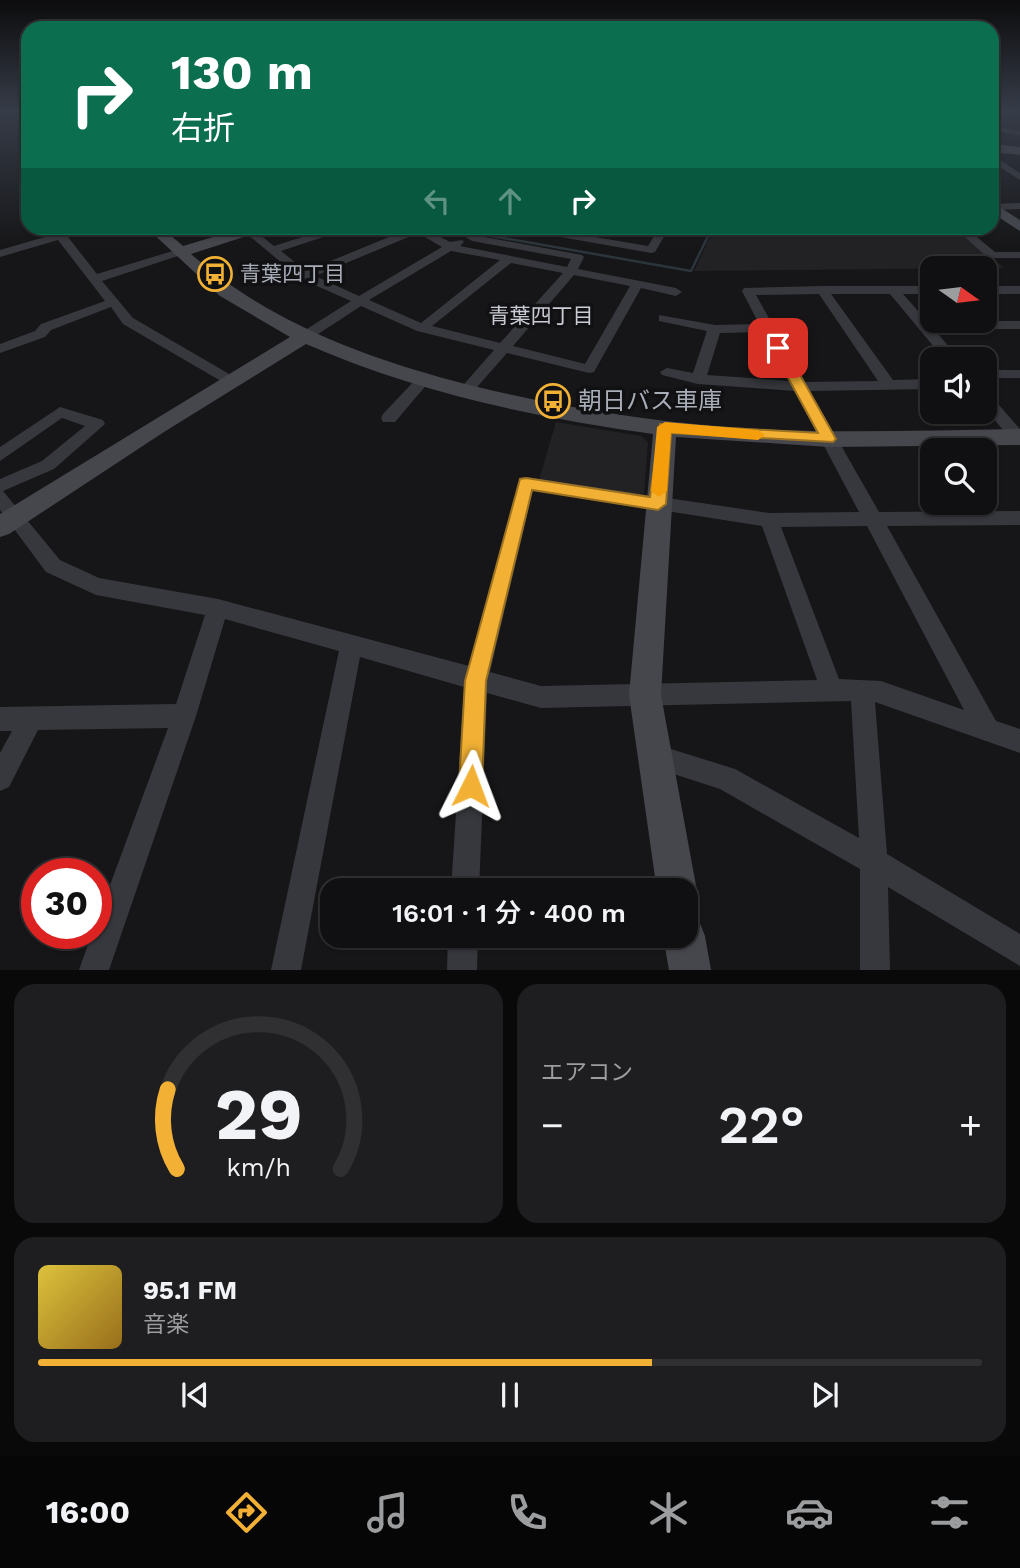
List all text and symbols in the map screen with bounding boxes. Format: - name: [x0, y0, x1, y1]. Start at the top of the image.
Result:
- text: 130 m: [171, 43, 313, 101]
- icon: right: [56, 49, 147, 140]
- text: 右折: [171, 109, 235, 147]
- icon: left: [418, 182, 456, 220]
- icon: ahead: [491, 182, 529, 220]
- icon: right: [564, 182, 602, 220]
- bus stop icon: 青葉四丁目: [196, 255, 234, 293]
- north arrow: [920, 256, 998, 332]
- map controls: [920, 256, 997, 515]
- place label: 青葉四丁目: [240, 261, 345, 286]
- district label: 青葉四丁目: [489, 303, 594, 328]
- pin: [748, 318, 808, 378]
- icon: arrive: [759, 329, 797, 367]
- button: sound: [920, 347, 997, 424]
- bus stop icon: 朝日バス車庫: [534, 382, 572, 420]
- place label: 朝日バス車庫: [578, 387, 722, 415]
- button: search: [920, 438, 997, 515]
- position arrow: [434, 749, 508, 823]
- speed limit sign: 30: [21, 858, 112, 949]
- text: 16:01 · 1 分 · 400 m: [392, 898, 626, 928]
- text: エアコン: [541, 1059, 633, 1086]
- text: 29: [214, 1072, 303, 1158]
- text: 22°: [718, 1095, 805, 1156]
- text: −: [541, 1103, 564, 1147]
- text: +: [959, 1103, 982, 1147]
- text: km/h: [226, 1153, 291, 1182]
- text: 95.1 FM: [143, 1275, 237, 1305]
- text: 音楽: [143, 1311, 189, 1338]
- icon: previous: [176, 1376, 214, 1414]
- icon: pause: [491, 1376, 529, 1414]
- icon: next: [806, 1376, 844, 1414]
- icon: directions: [222, 1488, 271, 1537]
- icon: music: [363, 1488, 412, 1537]
- icon: phone: [503, 1488, 552, 1537]
- icon: climate: [644, 1488, 693, 1537]
- icon: car: [785, 1488, 834, 1537]
- icon: filters: [925, 1488, 974, 1537]
- text: 16:00: [46, 1493, 130, 1531]

